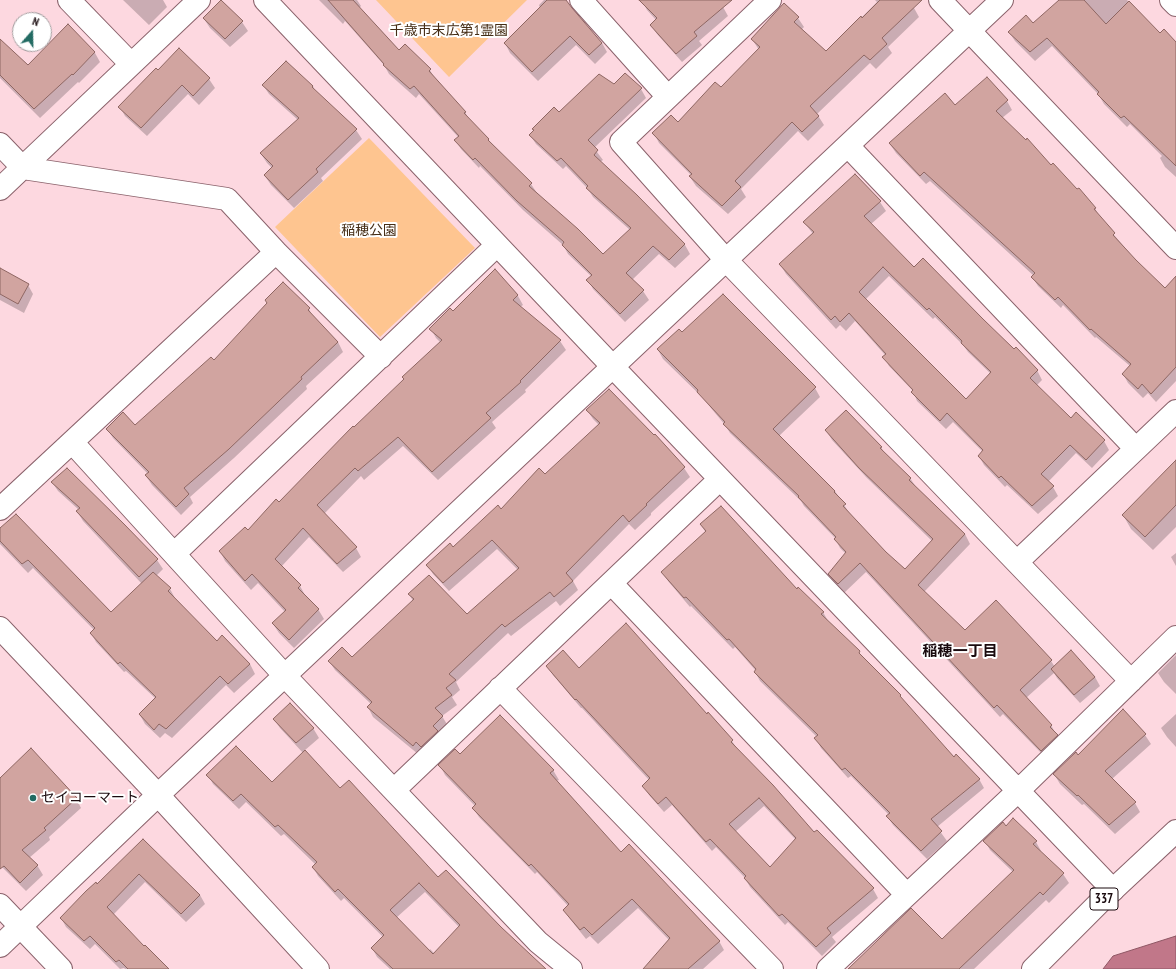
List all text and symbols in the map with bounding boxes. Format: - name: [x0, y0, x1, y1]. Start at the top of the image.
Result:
- north arrow: [12, 12, 52, 52]
- text: N: [31, 14, 41, 29]
- park label: 千歳市末広第1霊園: [390, 23, 508, 39]
- park label: 稲穂公園: [341, 223, 397, 239]
- district label: 稲穂一丁目: [923, 643, 997, 661]
- place label: セイコーマート: [41, 790, 139, 806]
- marker: セイコーマート: [28, 793, 38, 803]
- road number: 337: [1090, 888, 1118, 910]

